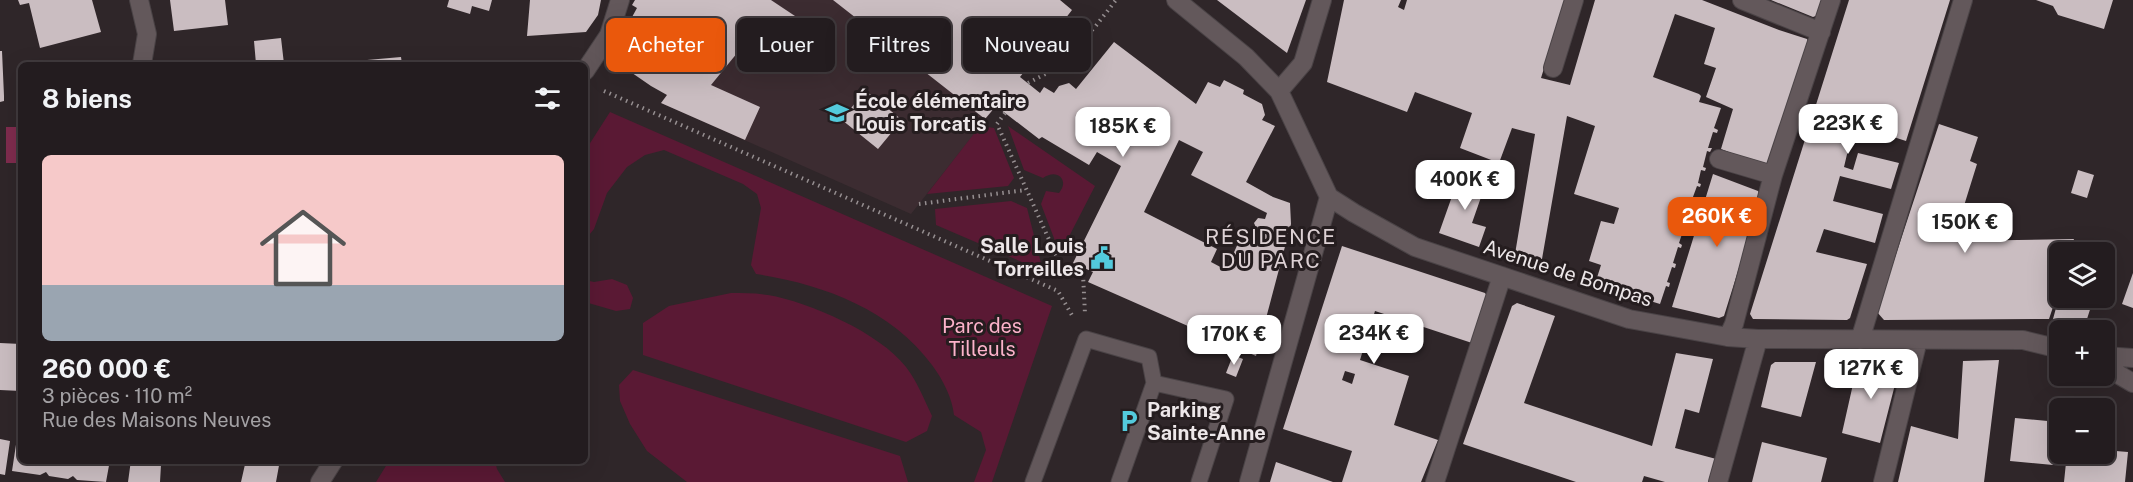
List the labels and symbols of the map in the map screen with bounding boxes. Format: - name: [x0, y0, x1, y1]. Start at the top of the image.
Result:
- place label: École élémentaire Louis Torcatis: [855, 88, 1027, 136]
- school or university icon: École élémentaire Louis Torcatis: [824, 100, 850, 126]
- pin: 223K €: [1799, 104, 1897, 155]
- pin: 185K €: [1074, 107, 1172, 158]
- pin: 400K €: [1416, 160, 1514, 211]
- pin: 260K €: [1668, 197, 1766, 248]
- pin: 150K €: [1916, 203, 2014, 254]
- district label: RÉSIDENCE DU PARC: [1205, 224, 1337, 273]
- place label: Salle Louis Torreilles: [980, 234, 1084, 281]
- street label: Avenue de Bompas: [1481, 234, 1655, 312]
- public building icon: Salle Louis Torreilles: [1089, 245, 1115, 271]
- park label: Parc des Tilleuls: [942, 314, 1022, 361]
- pin: 234K €: [1325, 314, 1423, 365]
- pin: 170K €: [1185, 315, 1283, 366]
- pin: 127K €: [1822, 349, 1920, 400]
- place label: Parking Sainte-Anne: [1147, 398, 1266, 445]
- parking icon: Parking Sainte-Anne: [1116, 408, 1142, 434]

